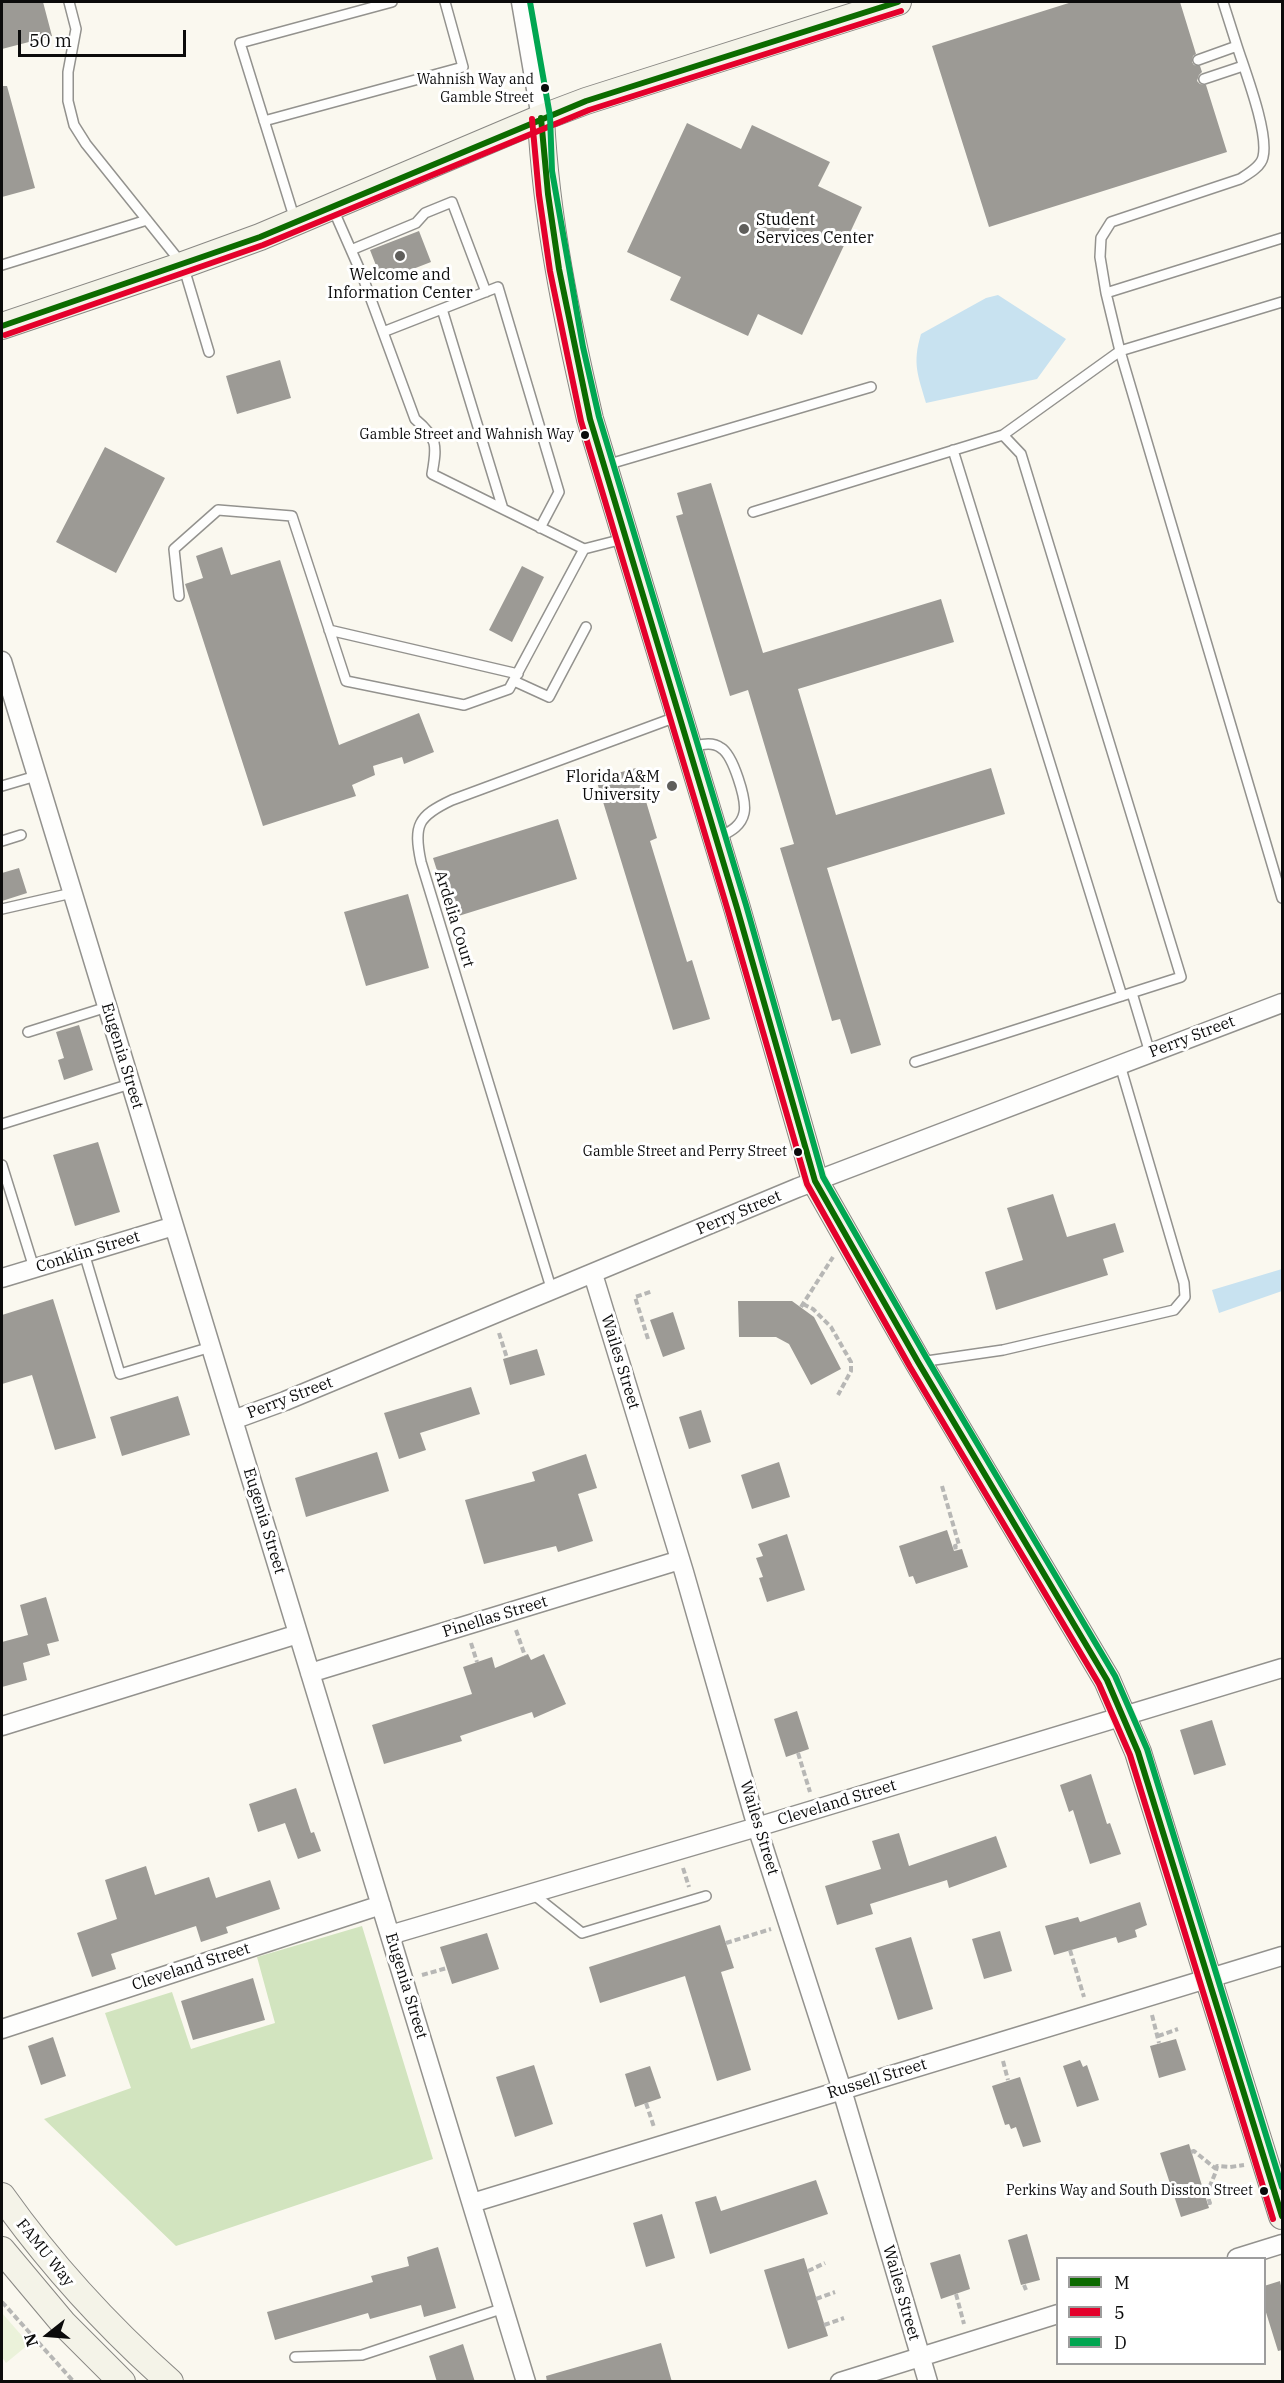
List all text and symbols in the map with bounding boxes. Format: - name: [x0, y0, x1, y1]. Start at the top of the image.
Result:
- scale bar: [21, 18, 189, 56]
- text: 50 m: [29, 29, 72, 52]
- place label: Wahnish Way and Gamble Street: [417, 72, 534, 104]
- marker: Wahnish Way and Gamble Street: [539, 82, 551, 94]
- place label: Student Services Center: [756, 210, 874, 248]
- marker: Student Services Center: [737, 222, 751, 236]
- marker: Welcome and Information Center: [393, 249, 407, 263]
- place label: Welcome and Information Center: [327, 265, 473, 303]
- place label: Gamble Street and Wahnish Way: [360, 427, 574, 443]
- marker: Gamble Street and Wahnish Way: [579, 429, 591, 441]
- place label: Florida A&M University: [566, 767, 660, 805]
- marker: Florida A&M University: [665, 779, 679, 793]
- street label: Ardelia Court: [430, 868, 478, 970]
- street label: Eugenia Street: [97, 1001, 147, 1111]
- street label: Perry Street: [1146, 1012, 1238, 1062]
- place label: Gamble Street and Perry Street: [583, 1144, 787, 1160]
- marker: Gamble Street and Perry Street: [792, 1146, 804, 1158]
- street label: Perry Street: [694, 1187, 784, 1239]
- street label: Conklin Street: [34, 1227, 142, 1277]
- street label: Wailes Street: [596, 1312, 644, 1412]
- street label: Perry Street: [244, 1373, 336, 1423]
- street label: Eugenia Street: [239, 1466, 289, 1576]
- street label: Pinellas Street: [440, 1592, 550, 1642]
- street label: Cleveland Street: [775, 1776, 899, 1830]
- street label: Wailes Street: [735, 1778, 783, 1878]
- street label: Eugenia Street: [381, 1931, 431, 2041]
- street label: Cleveland Street: [130, 1939, 252, 1995]
- street label: Russell Street: [825, 2055, 929, 2103]
- place label: Perkins Way and South Disston Street: [1006, 2183, 1253, 2199]
- marker: Perkins Way and South Disston Street: [1258, 2185, 1270, 2197]
- street label: FAMU Way: [12, 2215, 78, 2291]
- street label: Wailes Street: [878, 2243, 924, 2343]
- legend: [1056, 2257, 1266, 2365]
- text: M: [1114, 2271, 1130, 2294]
- text: 5: [1114, 2301, 1125, 2324]
- north arrow: [18, 2305, 78, 2365]
- text: N: [19, 2331, 42, 2349]
- text: D: [1114, 2331, 1127, 2354]

